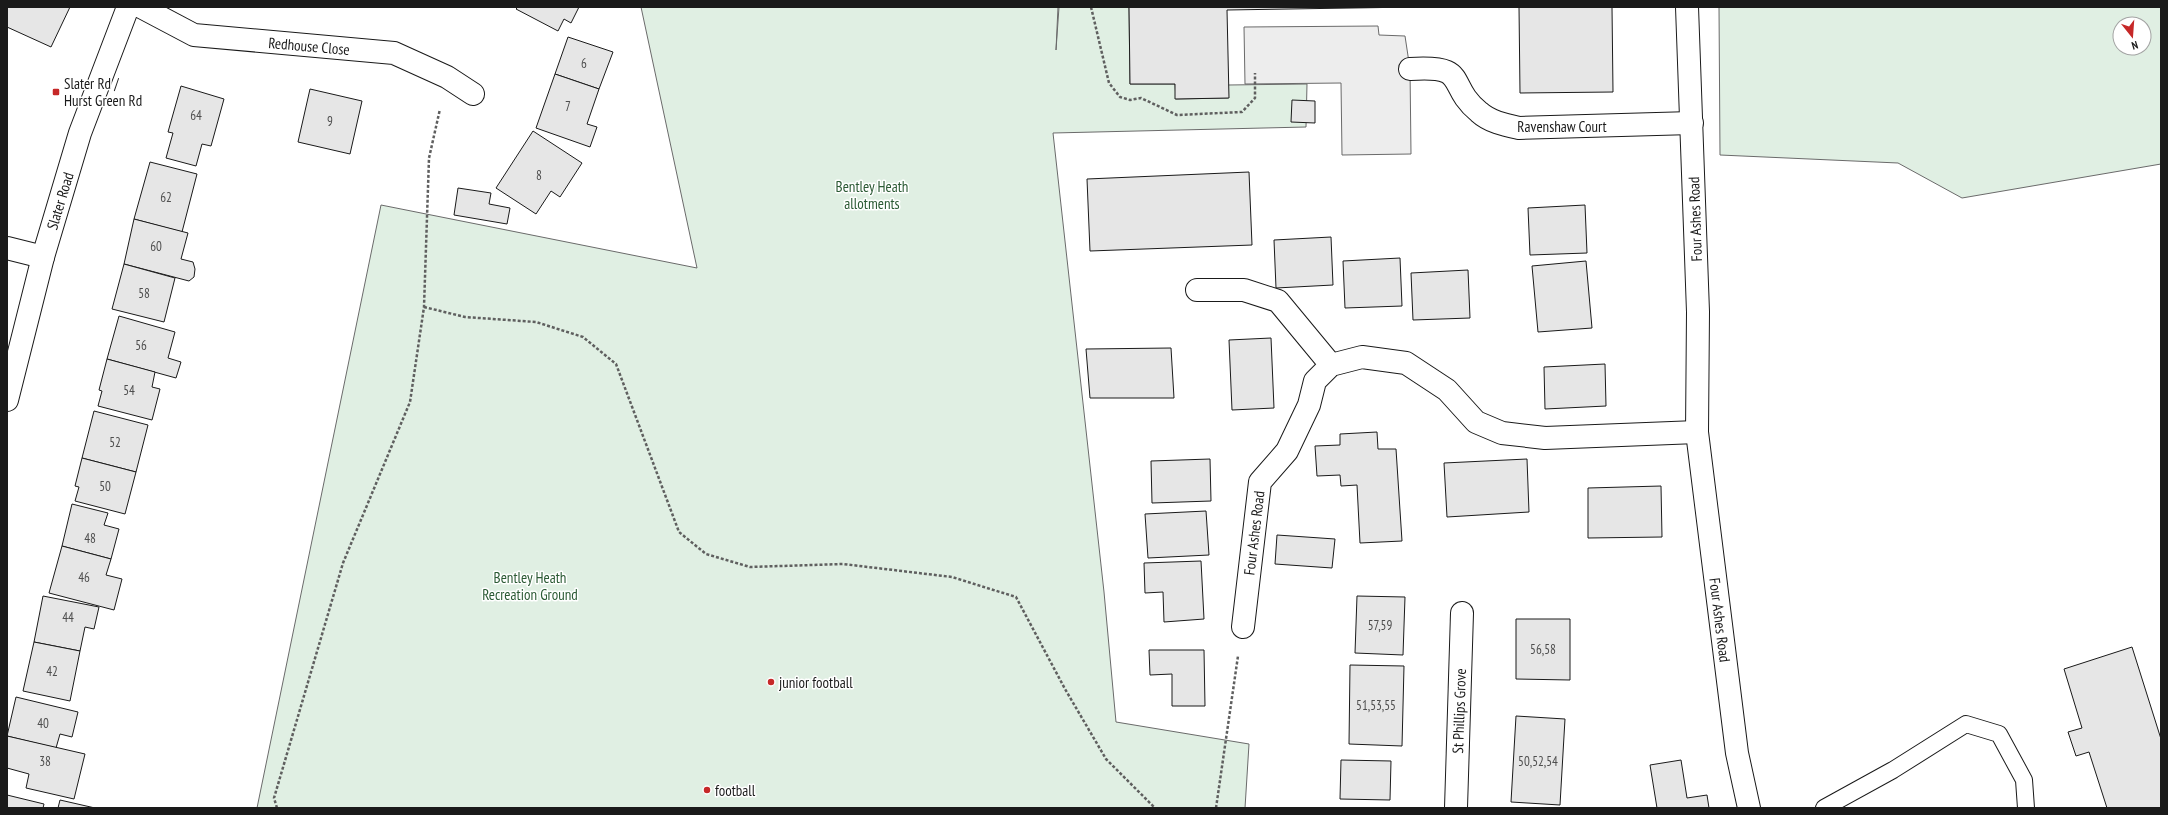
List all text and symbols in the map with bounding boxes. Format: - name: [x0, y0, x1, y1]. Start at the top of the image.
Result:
- north arrow: [2112, 16, 2152, 56]
- street label: Redhouse Close: [268, 33, 350, 59]
- text: N: [2130, 38, 2140, 53]
- house number: 6: [581, 55, 587, 72]
- place label: Slater Rd / Hurst Green Rd: [64, 74, 142, 110]
- marker: Slater Rd / Hurst Green Rd: [51, 87, 61, 97]
- house number: 7: [565, 98, 571, 115]
- house number: 64: [190, 107, 202, 124]
- house number: 9: [327, 113, 333, 130]
- street label: Ravenshaw Court: [1517, 117, 1607, 136]
- house number: 8: [536, 167, 542, 184]
- street label: Slater Road: [42, 170, 78, 232]
- street label: Four Ashes Road: [1684, 176, 1706, 262]
- park label: Bentley Heath allotments: [836, 177, 908, 213]
- house number: 62: [160, 189, 172, 206]
- house number: 60: [150, 238, 162, 255]
- house number: 58: [138, 285, 150, 302]
- house number: 56: [135, 337, 147, 354]
- house number: 54: [123, 382, 135, 399]
- house number: 52: [109, 434, 121, 451]
- house number: 50: [99, 478, 111, 495]
- street label: Four Ashes Road: [1239, 490, 1269, 576]
- house number: 48: [84, 530, 96, 547]
- park label: Bentley Heath Recreation Ground: [482, 568, 578, 604]
- house number: 46: [78, 569, 90, 586]
- street label: Four Ashes Road: [1705, 577, 1735, 663]
- house number: 44: [62, 609, 74, 626]
- house number: 57,59: [1368, 617, 1392, 634]
- house number: 56,58: [1530, 641, 1556, 658]
- house number: 42: [46, 663, 58, 680]
- street label: St Phillips Grove: [1448, 668, 1470, 754]
- place label: junior football: [779, 673, 853, 692]
- marker: junior football: [766, 677, 776, 687]
- house number: 51,53,55: [1356, 697, 1396, 714]
- house number: 40: [37, 715, 49, 732]
- house number: 38: [39, 753, 51, 770]
- house number: 50,52,54: [1518, 753, 1558, 770]
- place label: football: [715, 781, 756, 800]
- marker: football: [702, 785, 712, 795]

